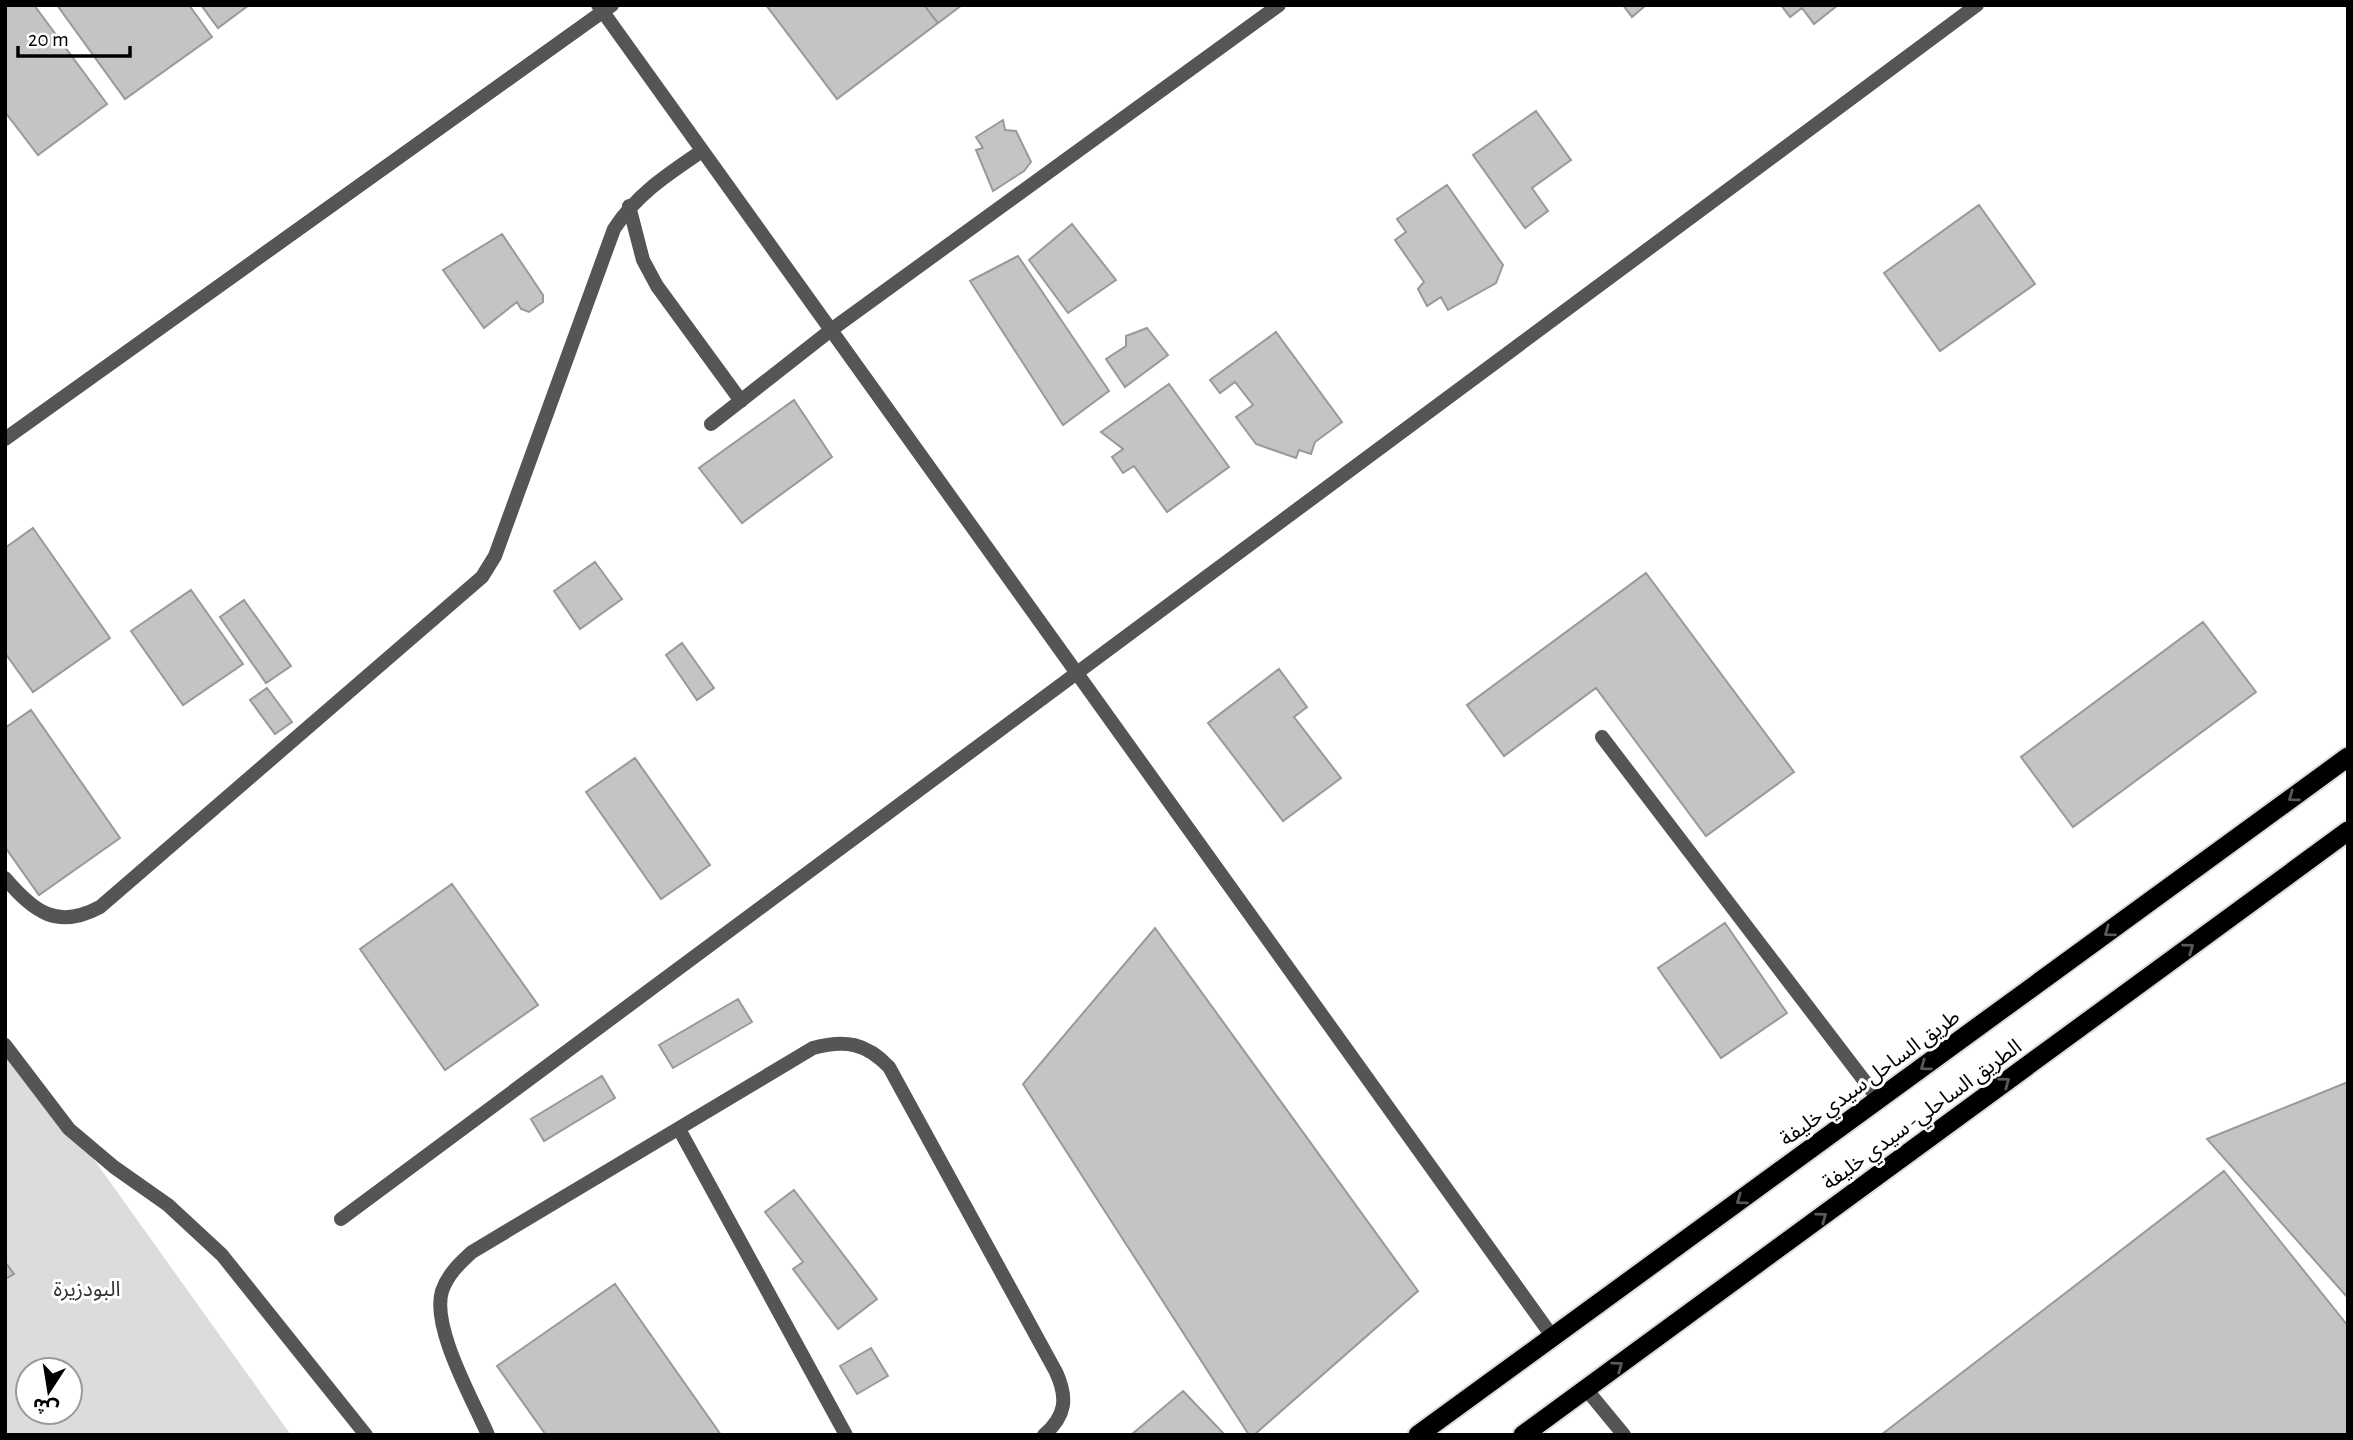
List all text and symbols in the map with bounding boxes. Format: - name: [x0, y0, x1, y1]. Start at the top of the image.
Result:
- scale bar: [18, 14, 130, 58]
- text: 20 m: [28, 29, 69, 50]
- one-way arrow: [2288, 789, 2301, 802]
- one-way arrow: [2104, 924, 2117, 936]
- one-way arrow: [2181, 944, 2193, 956]
- street label: طريق الساحل سيدي خليفة: [1776, 1006, 1966, 1154]
- street label: الطريق الساحلي- سيدي خليفة: [1819, 1036, 2028, 1198]
- one-way arrow: [1921, 1058, 1933, 1070]
- one-way arrow: [1997, 1078, 2010, 1091]
- one-way arrow: [1736, 1192, 1749, 1204]
- one-way arrow: [1814, 1212, 1826, 1225]
- park label: البودزيرة: [54, 1279, 120, 1301]
- north arrow: [14, 1356, 84, 1426]
- one-way arrow: [1610, 1361, 1623, 1374]
- text: ش: [31, 1394, 60, 1418]

